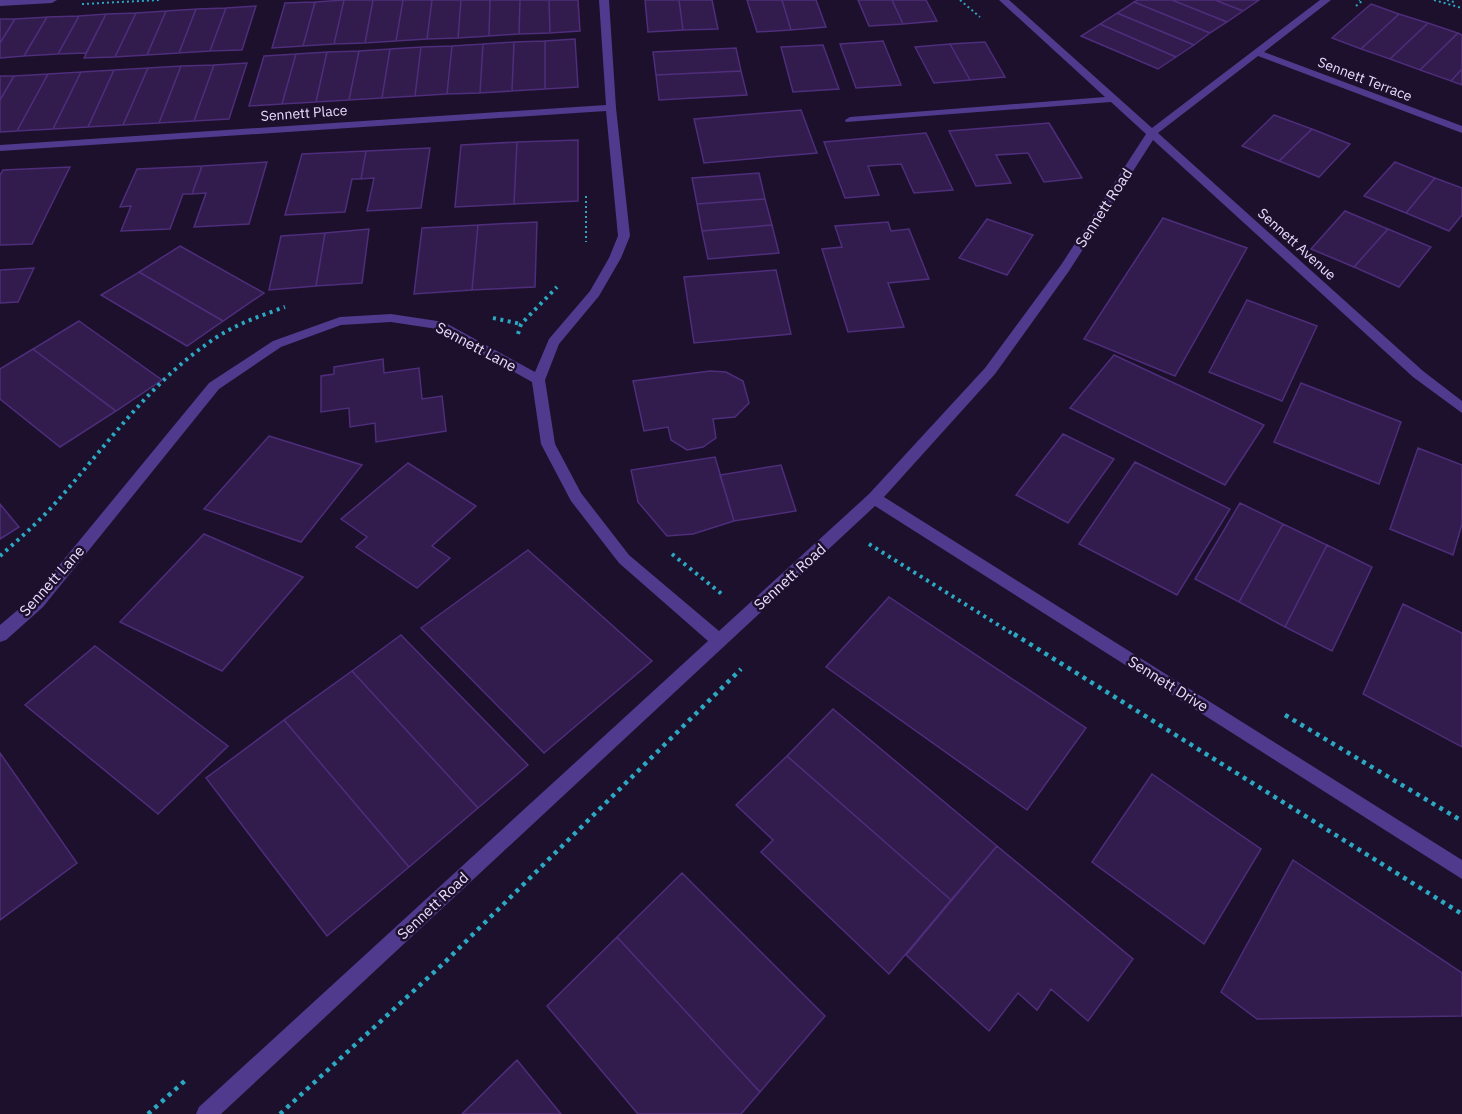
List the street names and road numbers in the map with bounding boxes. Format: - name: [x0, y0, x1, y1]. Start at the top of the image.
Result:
- street label: Sennett Terrace: [1315, 53, 1415, 105]
- street label: Sennett Place: [260, 101, 348, 125]
- street label: Sennett Road: [1071, 165, 1136, 251]
- street label: Sennett Avenue: [1254, 204, 1340, 284]
- street label: Sennett Lane: [433, 317, 520, 376]
- street label: Sennett Road: [750, 539, 830, 614]
- street label: Sennett Lane: [15, 541, 88, 620]
- street label: Sennett Drive: [1125, 651, 1212, 716]
- street label: Sennett Road: [393, 868, 472, 943]

